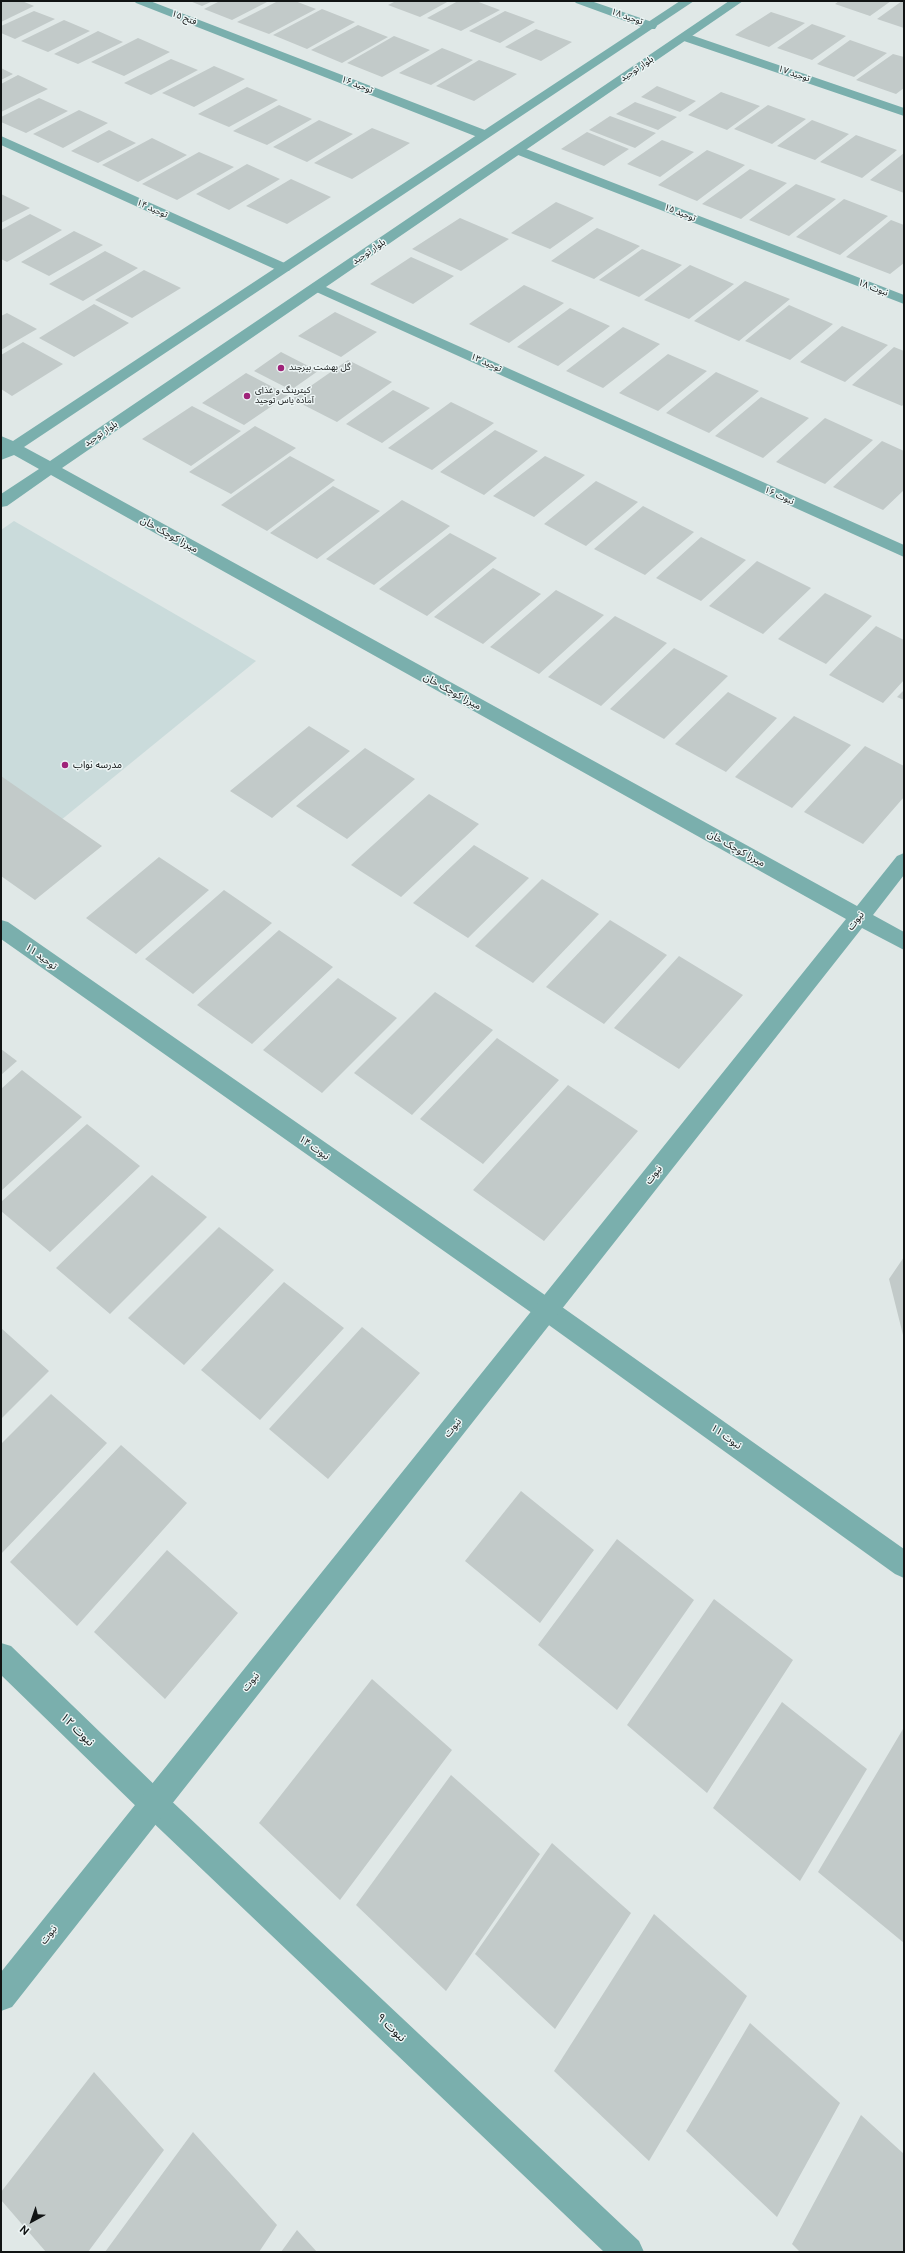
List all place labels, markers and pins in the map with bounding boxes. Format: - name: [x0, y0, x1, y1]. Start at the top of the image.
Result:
- marker: گل بهشت بیرجند: [276, 363, 286, 373]
- place label: گل بهشت بیرجند: [289, 363, 351, 373]
- place label: کیترینگ و غذای آماده یاس توحید: [255, 386, 314, 407]
- marker: کیترینگ و غذای آماده یاس توحید: [242, 391, 252, 401]
- place label: مدرسه نواب: [73, 759, 122, 771]
- marker: مدرسه نواب: [60, 760, 70, 770]

